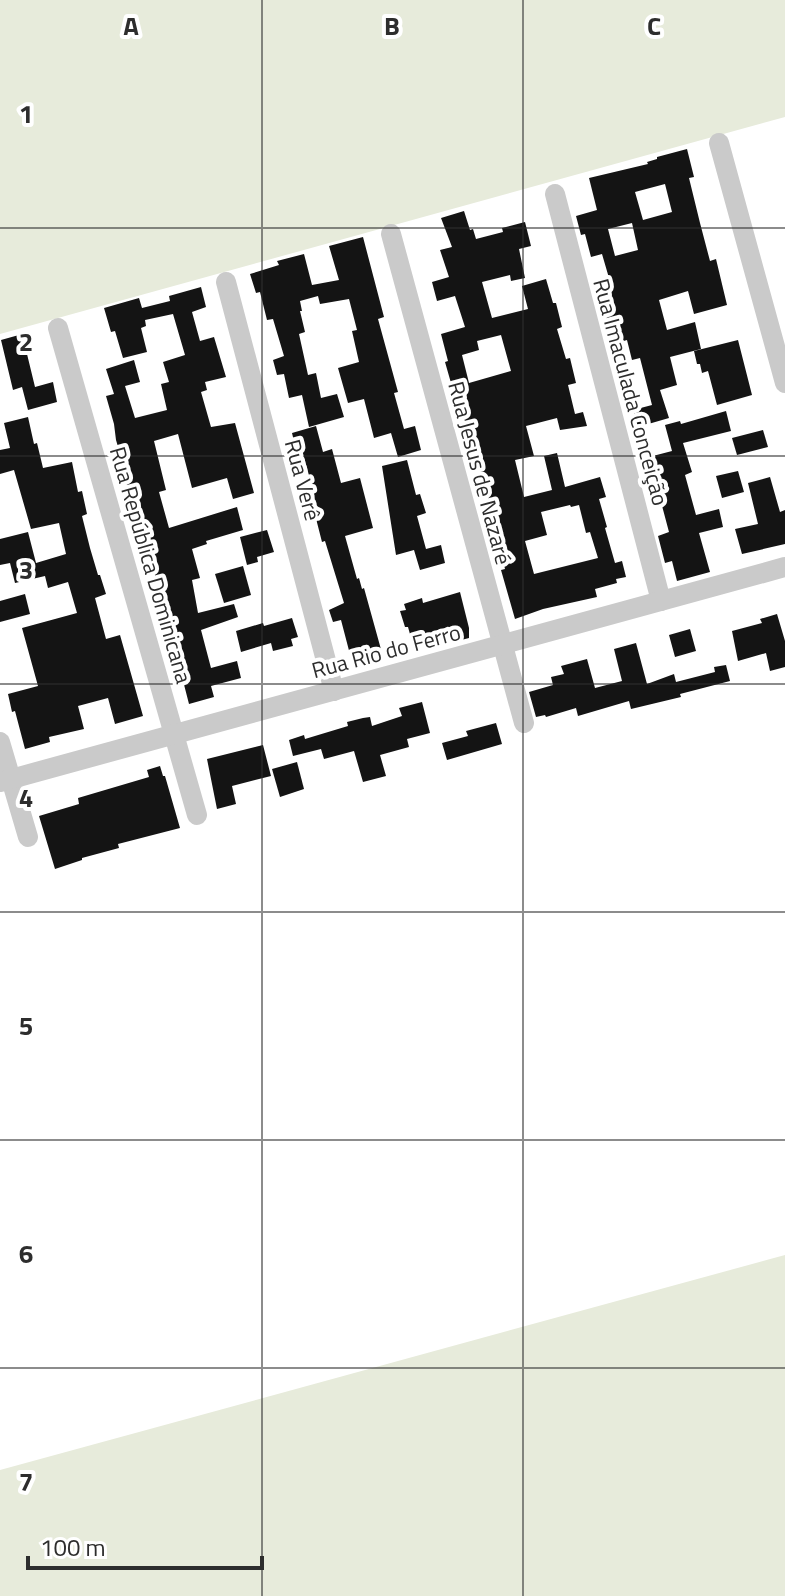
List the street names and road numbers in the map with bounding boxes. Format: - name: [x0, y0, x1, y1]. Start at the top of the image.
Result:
- street label: Rua Imaculada Conceição: [584, 275, 678, 509]
- street label: Rua Jesus de Nazaré: [439, 378, 521, 568]
- street label: Rua Verê: [276, 436, 330, 524]
- street label: Rua República Dominicana: [101, 443, 201, 687]
- street label: Rua Rio do Ferro: [308, 615, 464, 687]

